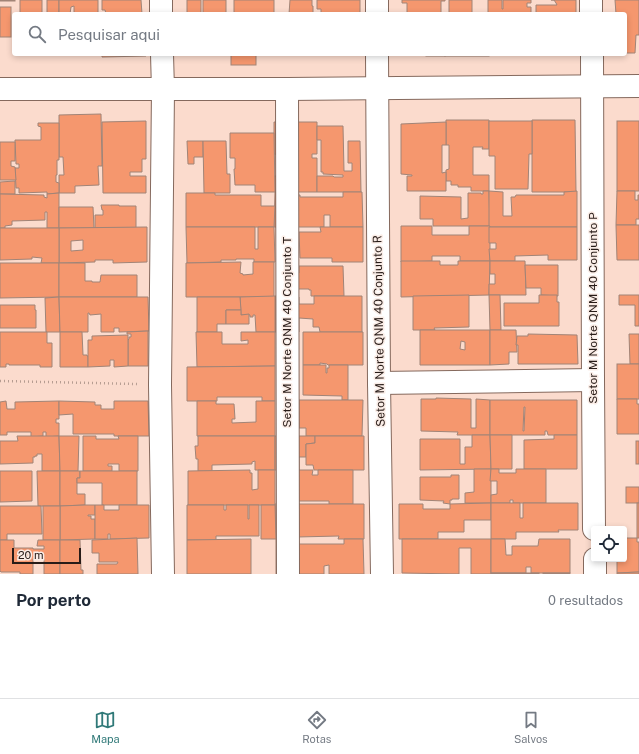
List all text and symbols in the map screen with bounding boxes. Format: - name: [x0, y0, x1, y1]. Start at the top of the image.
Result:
- search box: [12, 12, 627, 56]
- icon: search: [26, 23, 48, 45]
- text: Pesquisar aqui: [58, 26, 160, 43]
- street label: Setor M Norte QNM 40 Conjunto P: [586, 212, 600, 404]
- street label: Setor M Norte QNM 40 Conjunto R: [370, 235, 388, 427]
- street label: Setor M Norte QNM 40 Conjunto T: [280, 237, 294, 427]
- map controls: [591, 526, 627, 562]
- button: locate: [591, 526, 627, 562]
- scale bar: [12, 546, 81, 565]
- text: 20 m: [18, 549, 43, 561]
- text: Por perto: [16, 590, 91, 610]
- text: 0 resultados: [548, 593, 623, 608]
- tab: Mapa: [91, 709, 120, 745]
- tab: Rotas: [302, 709, 331, 745]
- tab: Salvos: [514, 709, 548, 745]

